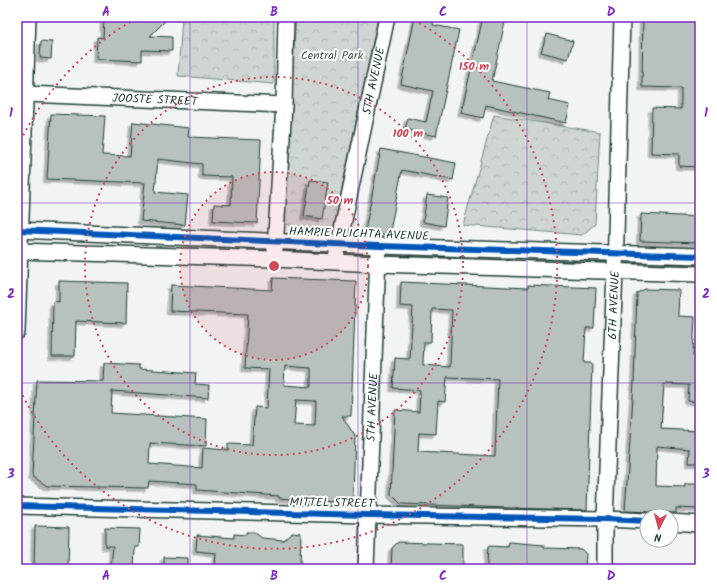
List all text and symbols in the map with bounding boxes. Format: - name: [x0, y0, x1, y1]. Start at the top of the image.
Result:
- text: A: [102, 2, 110, 23]
- text: B: [270, 2, 278, 23]
- text: C: [439, 2, 447, 23]
- text: D: [607, 2, 616, 23]
- street label: 5TH AVENUE: [357, 44, 390, 116]
- park label: Central Park: [301, 46, 364, 65]
- text: 150 m: [459, 57, 489, 76]
- street label: JOOSTE STREET: [112, 88, 199, 111]
- text: 1: [9, 103, 13, 124]
- text: 1: [704, 103, 708, 124]
- text: 100 m: [393, 124, 423, 143]
- text: 50 m: [326, 191, 354, 210]
- street label: HAMPIE PLICHTA AVENUE: [288, 222, 430, 246]
- centre of rings: [267, 259, 281, 273]
- street label: 6TH AVENUE: [603, 269, 625, 340]
- text: 2: [7, 284, 15, 305]
- text: 2: [702, 284, 710, 305]
- street label: 5TH AVENUE: [361, 371, 383, 442]
- text: 3: [6, 464, 15, 485]
- text: 3: [701, 464, 710, 485]
- street label: MITTEL STREET: [289, 493, 376, 513]
- north arrow: [639, 508, 679, 548]
- text: N: [654, 528, 662, 546]
- text: A: [102, 566, 110, 586]
- text: B: [270, 566, 278, 586]
- text: C: [439, 566, 447, 586]
- text: D: [607, 566, 616, 586]

